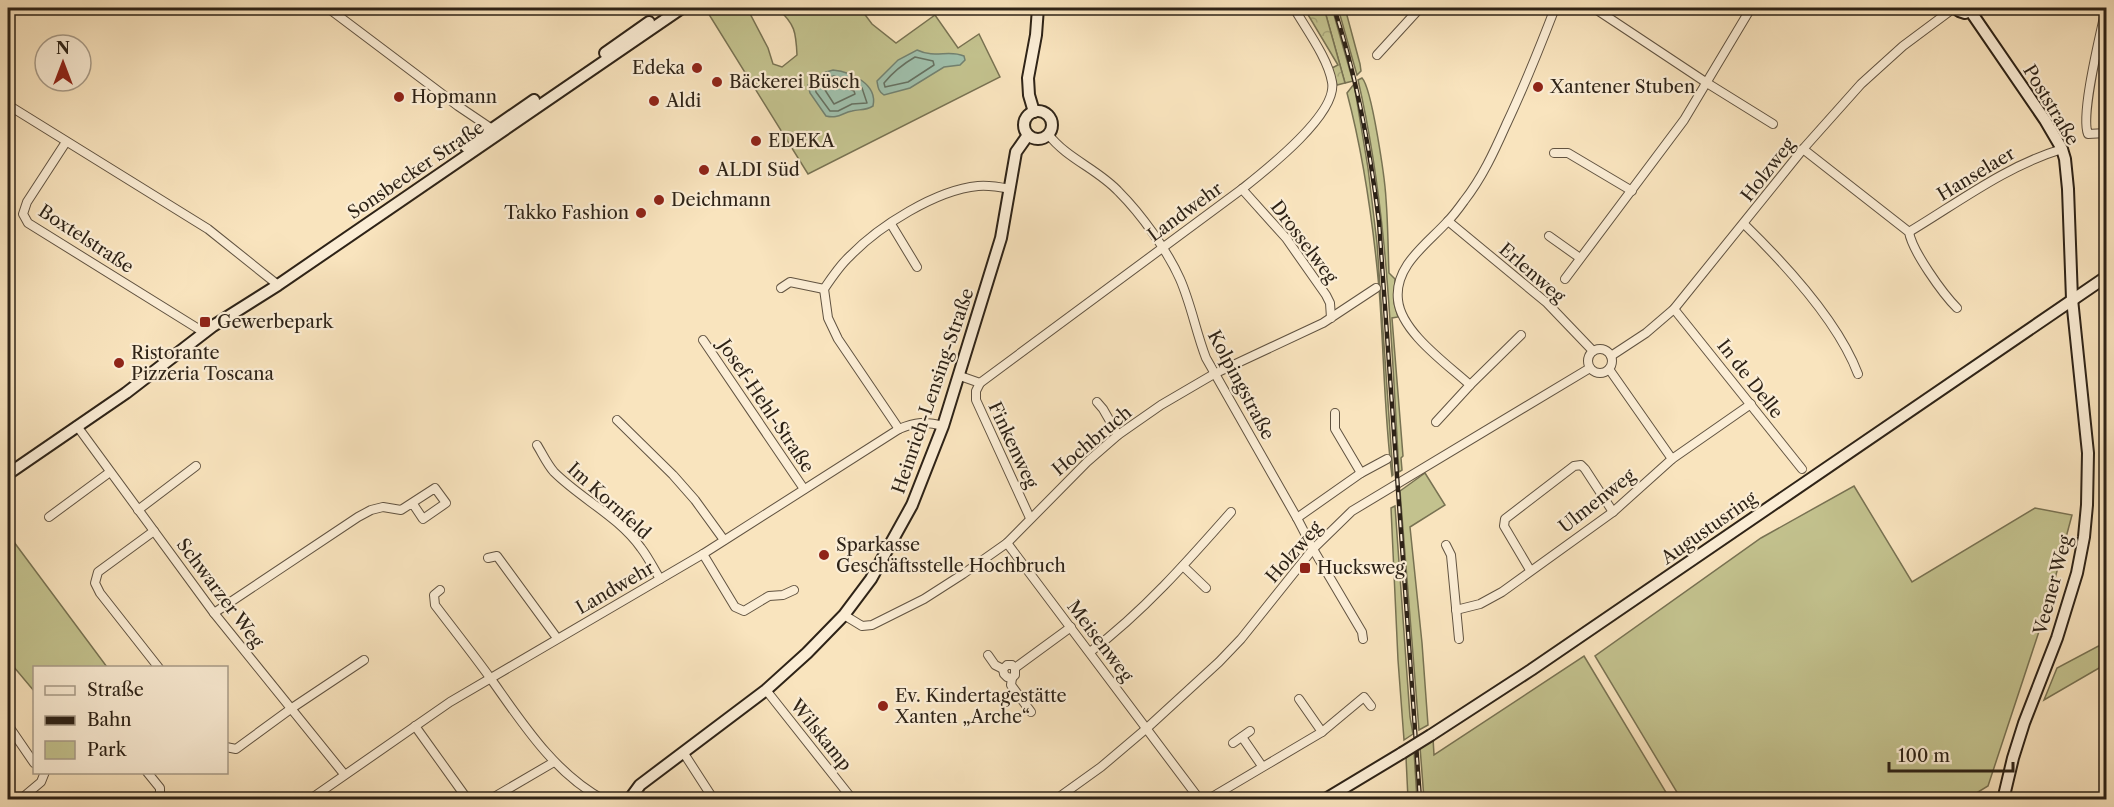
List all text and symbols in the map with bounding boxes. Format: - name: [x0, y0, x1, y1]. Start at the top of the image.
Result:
- north arrow: [33, 33, 93, 93]
- text: N: [56, 38, 70, 58]
- place label: Edeka: [632, 57, 686, 79]
- marker: Edeka: [690, 61, 704, 75]
- street label: Poststraße: [2018, 61, 2084, 149]
- place label: Bäckerei Büsch: [729, 71, 860, 93]
- marker: Bäckerei Büsch: [710, 75, 724, 89]
- place label: Xantener Stuben: [1549, 76, 1695, 98]
- marker: Xantener Stuben: [1531, 80, 1545, 94]
- place label: Hopmann: [411, 86, 497, 108]
- marker: Hopmann: [392, 90, 406, 104]
- place label: Aldi: [665, 90, 702, 112]
- marker: Aldi: [647, 94, 661, 108]
- street label: Sonsbecker Straße: [344, 116, 488, 224]
- place label: EDEKA: [768, 130, 835, 152]
- street label: Holzweg: [1736, 133, 1800, 206]
- marker: EDEKA: [749, 134, 763, 148]
- street label: Hanselaer: [1933, 142, 2019, 206]
- place label: ALDI Süd: [715, 159, 800, 181]
- marker: ALDI Süd: [697, 163, 711, 177]
- street label: Landwehr: [1143, 177, 1227, 246]
- place label: Deichmann: [671, 189, 771, 211]
- marker: Deichmann: [652, 193, 666, 207]
- street label: Drosselweg: [1266, 196, 1343, 288]
- street label: Boxtelstraße: [34, 200, 138, 278]
- place label: Takko Fashion: [504, 202, 629, 224]
- marker: Takko Fashion: [634, 206, 648, 220]
- street label: Erlenweg: [1495, 238, 1570, 308]
- street label: Heinrich-Lensing-Straße: [887, 285, 979, 497]
- place label: Gewerbepark: [217, 311, 334, 333]
- marker: Gewerbepark: [198, 315, 212, 329]
- street label: Kolpingstraße: [1203, 327, 1279, 443]
- street label: Josef-Hehl-Straße: [712, 333, 819, 477]
- street label: In de Delle: [1712, 335, 1788, 423]
- place label: Ristorante Pizzeria Toscana: [131, 342, 275, 385]
- marker: Ristorante Pizzeria Toscana: [112, 356, 126, 370]
- street label: Finkenweg: [983, 398, 1043, 492]
- street label: Hochbruch: [1048, 401, 1136, 481]
- street label: Im Kornfeld: [563, 458, 655, 544]
- street label: Ulmenweg: [1554, 464, 1640, 538]
- street label: Augustusring: [1656, 487, 1761, 570]
- street label: Holzweg: [1261, 516, 1327, 587]
- street label: Veener Weg: [2029, 532, 2077, 638]
- street label: Schwarzer Weg: [172, 534, 268, 652]
- place label: Sparkasse Geschäftsstelle Hochbruch: [836, 534, 1066, 577]
- marker: Sparkasse Geschäftsstelle Hochbruch: [817, 548, 831, 562]
- street label: Landwehr: [572, 557, 658, 619]
- place label: Hucksweg: [1317, 557, 1405, 579]
- marker: Hucksweg: [1298, 561, 1312, 575]
- street label: Meisenweg: [1062, 596, 1138, 686]
- legend: [33, 666, 228, 774]
- text: Straße: [87, 679, 144, 701]
- place label: Ev. Kindertagestätte Xanten „Arche“: [894, 685, 1067, 728]
- street label: Wilskamp: [785, 694, 857, 775]
- marker: Ev. Kindertagestätte Xanten „Arche“: [876, 699, 890, 713]
- text: Bahn: [87, 709, 132, 731]
- scale bar: [1889, 735, 2014, 773]
- text: Park: [87, 739, 128, 761]
- text: 100 m: [1898, 745, 1950, 767]

